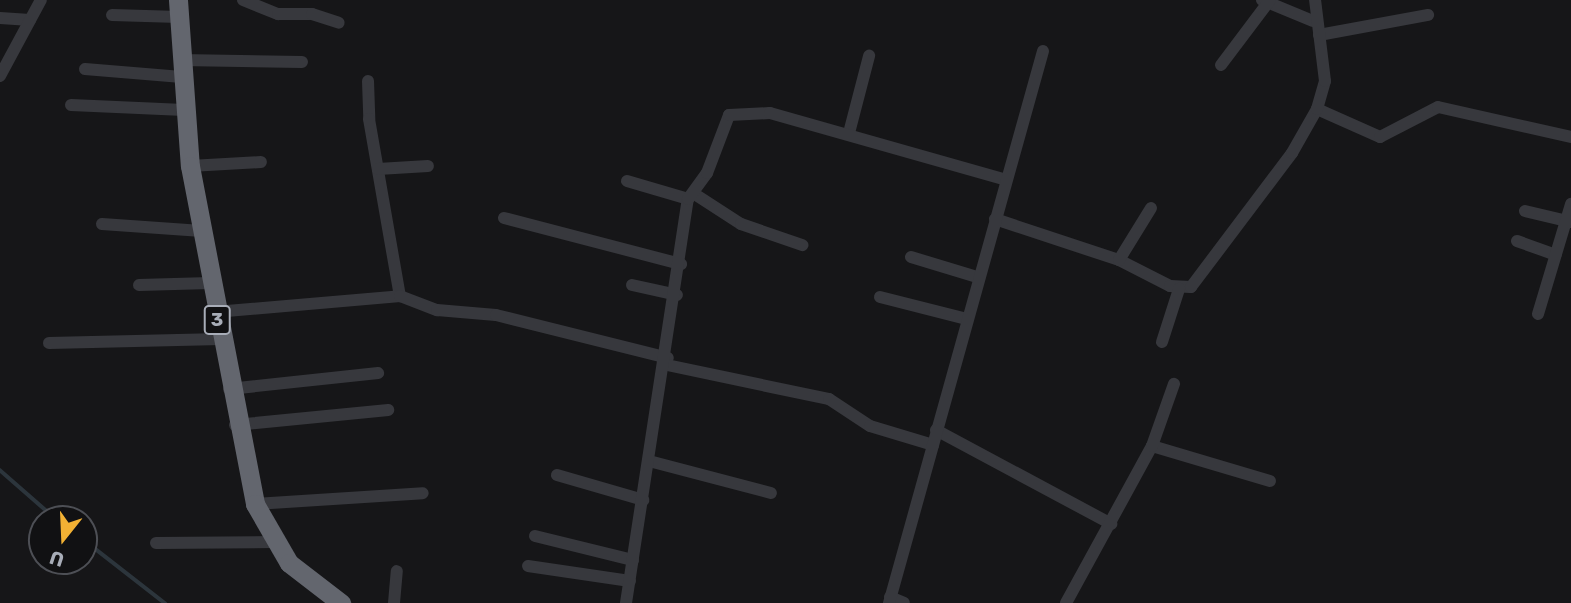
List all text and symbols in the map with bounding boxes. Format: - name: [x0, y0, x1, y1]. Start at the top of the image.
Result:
- road number: 3: [203, 304, 231, 336]
- north arrow: [28, 505, 98, 575]
- text: U: [47, 545, 67, 572]

